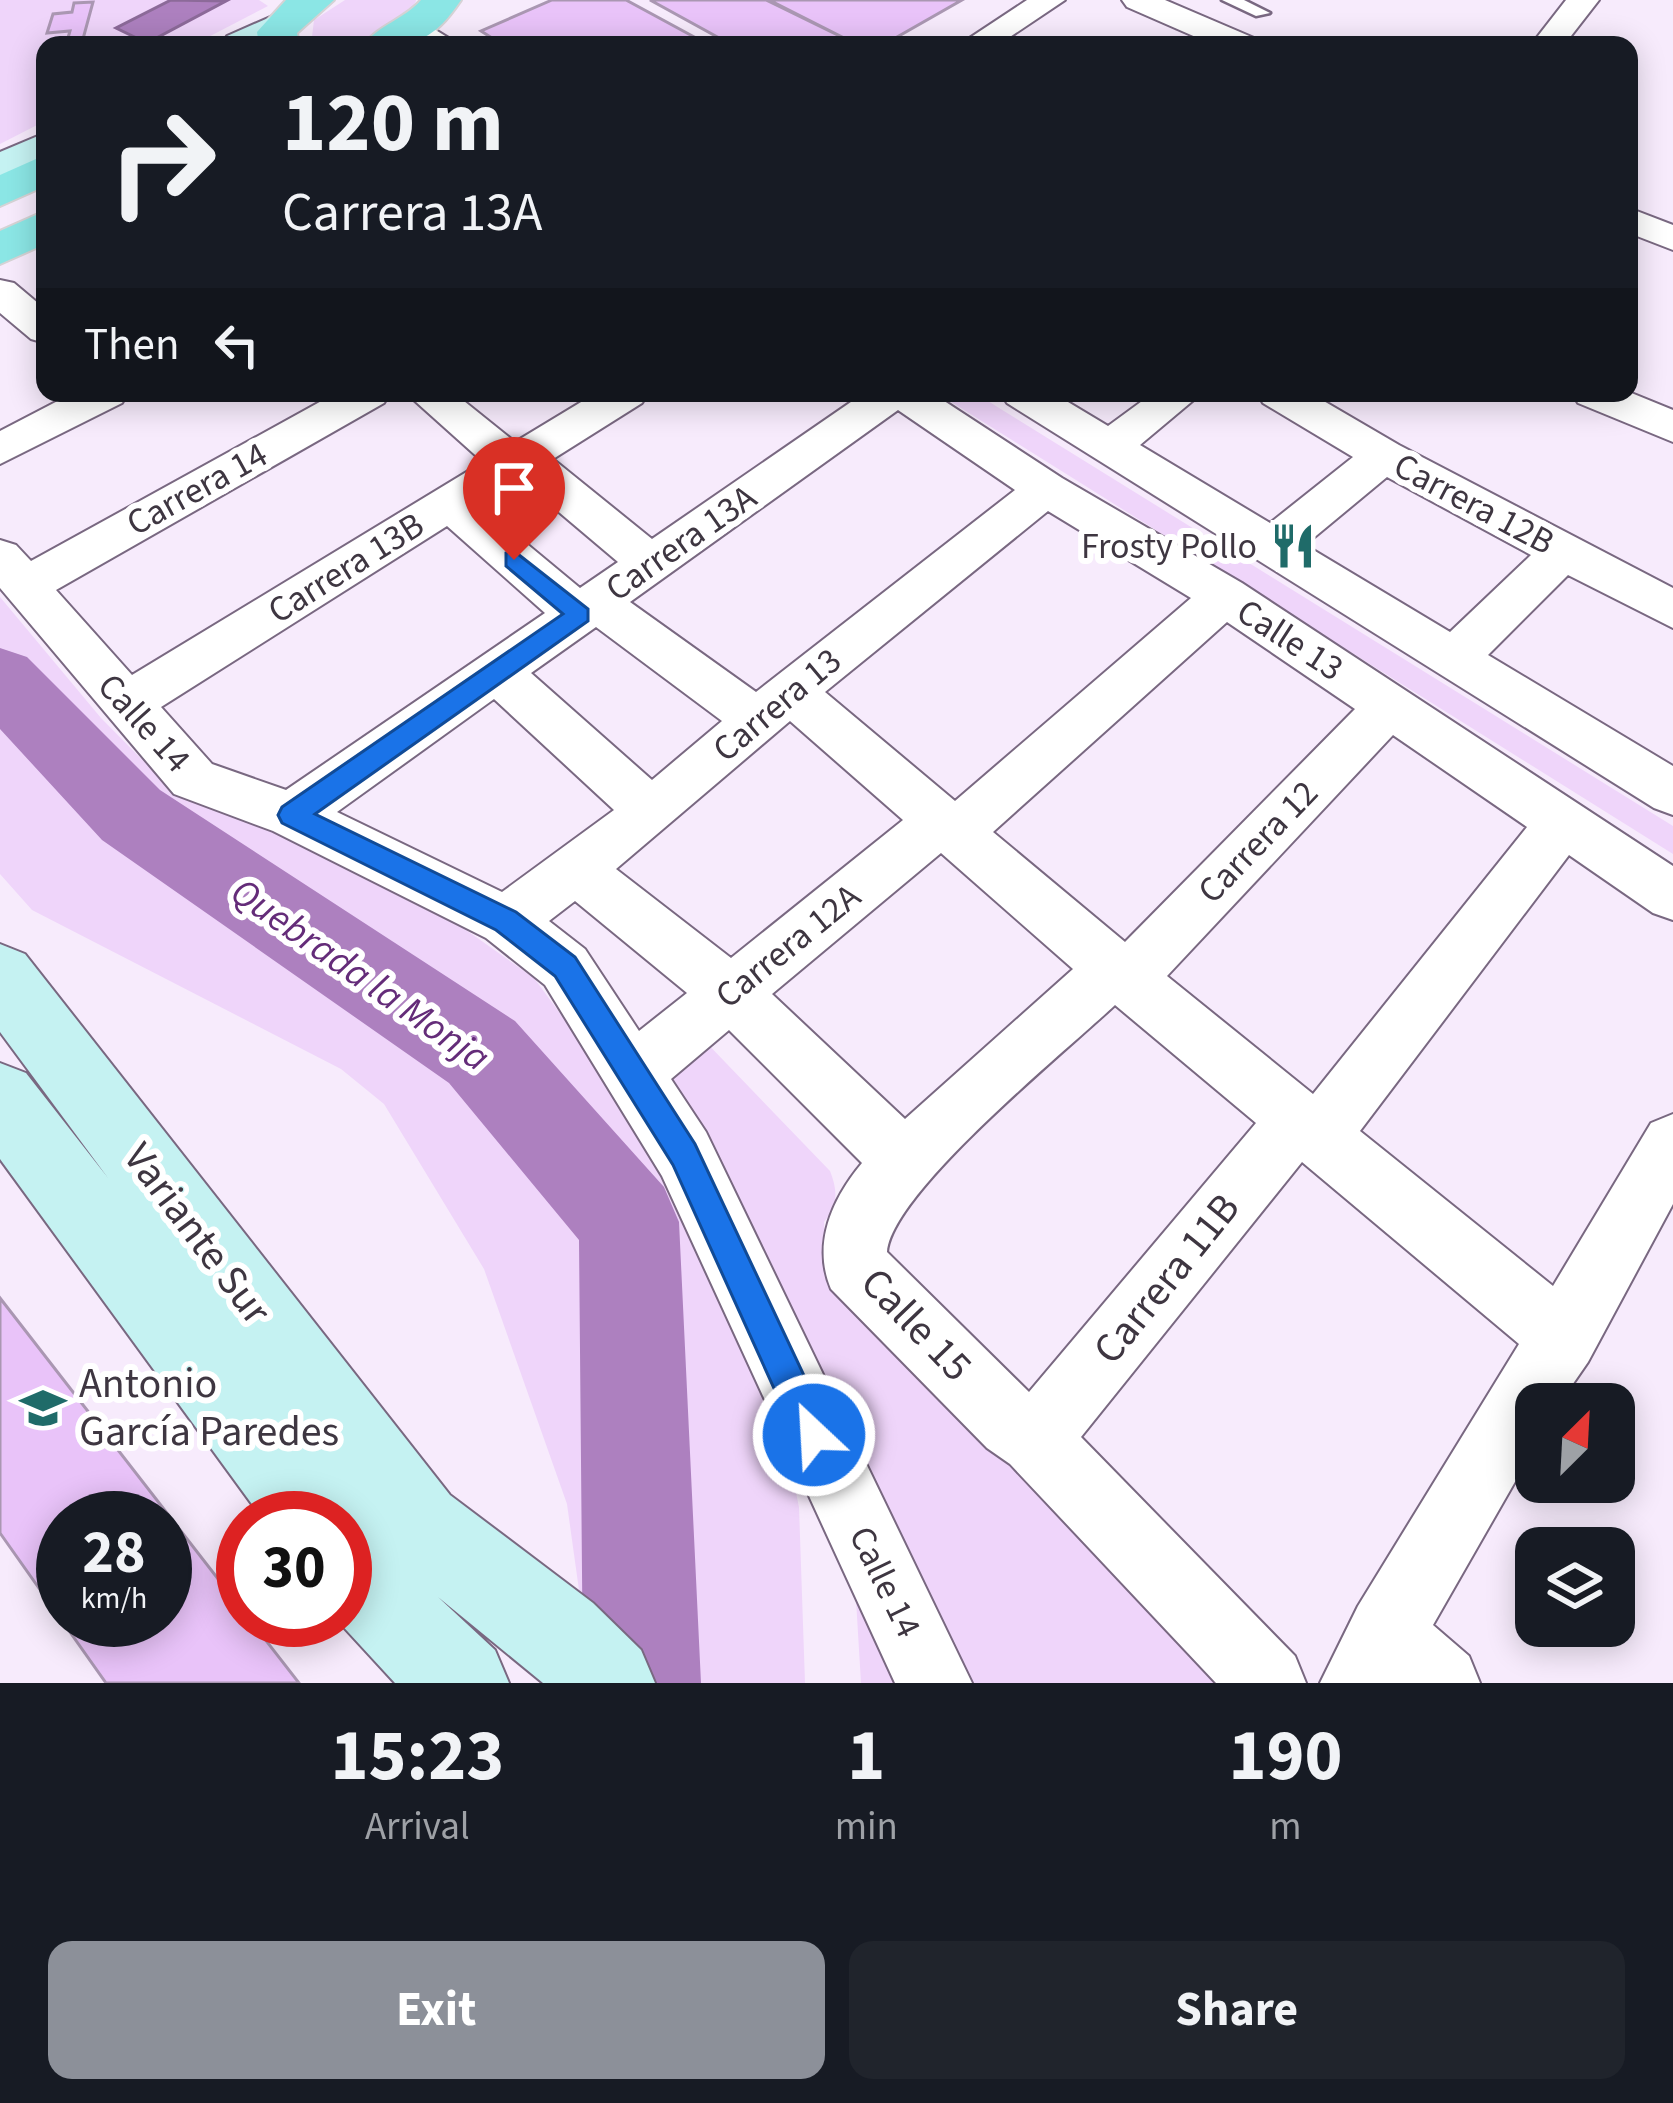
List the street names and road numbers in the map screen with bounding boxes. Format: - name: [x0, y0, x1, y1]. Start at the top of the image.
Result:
- street label: Carrera 14: [117, 429, 277, 549]
- street label: Carrera 12B: [1385, 440, 1563, 568]
- street label: Carrera 13A: [595, 472, 767, 614]
- street label: Carrera 13B: [258, 500, 434, 636]
- street label: Calle 13: [1227, 587, 1353, 693]
- street label: Carrera 13: [702, 636, 852, 774]
- street label: Calle 14: [86, 662, 202, 784]
- street label: Carrera 12: [1186, 769, 1330, 915]
- street label: Carrera 12A: [705, 871, 872, 1020]
- street label: Variante Sur: [109, 1131, 285, 1338]
- street label: Carrera 11B: [1079, 1181, 1255, 1377]
- street label: Calle 15: [847, 1255, 985, 1395]
- street label: Calle 14: [836, 1518, 934, 1646]

